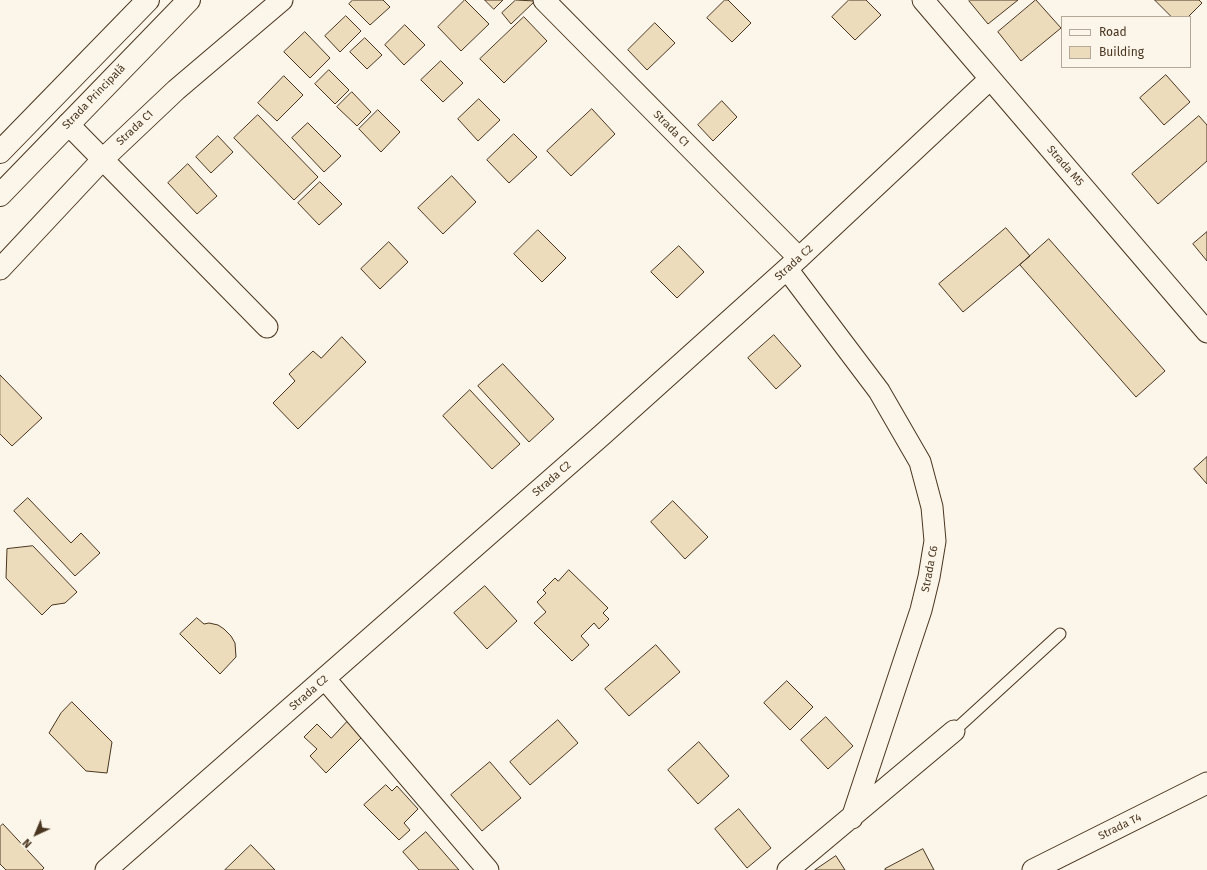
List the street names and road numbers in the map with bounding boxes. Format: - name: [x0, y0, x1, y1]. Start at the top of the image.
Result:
- street label: Strada Principală: [60, 62, 128, 132]
- street label: Strada C1: [114, 108, 156, 148]
- street label: Strada C1: [650, 108, 692, 150]
- street label: Strada M5: [1044, 143, 1086, 189]
- street label: Strada C2: [772, 242, 816, 284]
- street label: Strada C2: [530, 459, 574, 499]
- street label: Strada C6: [919, 545, 941, 593]
- street label: Strada C2: [287, 673, 331, 713]
- street label: Strada T4: [1096, 811, 1144, 843]

